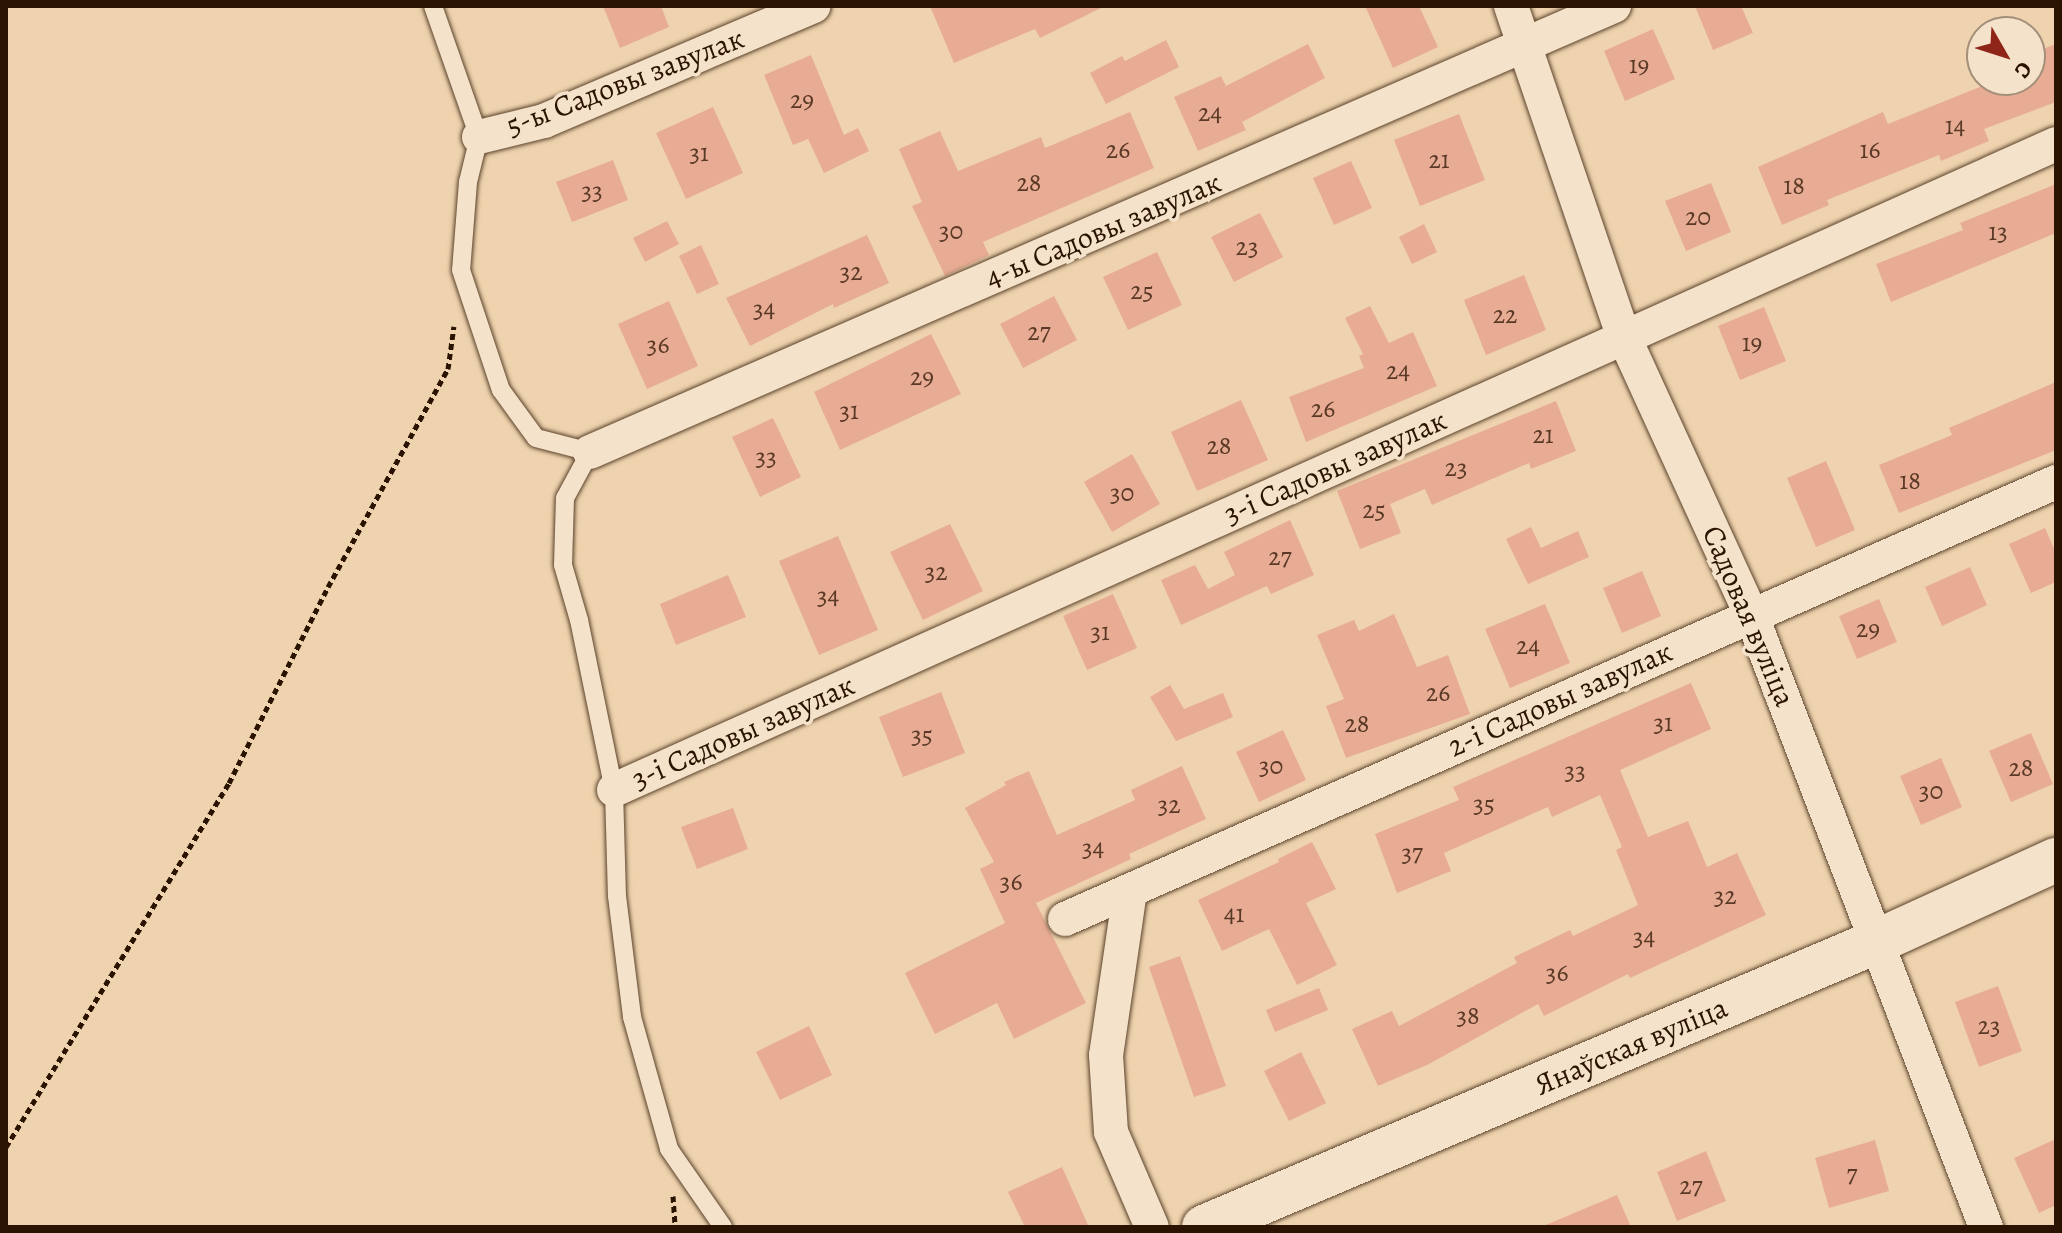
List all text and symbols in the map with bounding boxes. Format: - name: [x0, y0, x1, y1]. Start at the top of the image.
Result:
- north arrow: [1966, 16, 2046, 96]
- street label: 5-ы Садовы завулак: [501, 20, 749, 144]
- house number: 19: [1629, 49, 1649, 81]
- text: С: [2007, 55, 2039, 85]
- house number: 29: [790, 84, 814, 116]
- house number: 24: [1198, 97, 1222, 129]
- house number: 14: [1945, 110, 1965, 142]
- house number: 26: [1106, 134, 1130, 166]
- house number: 16: [1860, 134, 1880, 166]
- house number: 31: [689, 137, 709, 169]
- house number: 21: [1428, 144, 1450, 176]
- street label: 4-ы Садовы завулак: [980, 164, 1226, 296]
- house number: 28: [1017, 167, 1041, 199]
- house number: 18: [1783, 170, 1805, 202]
- house number: 33: [581, 175, 603, 207]
- house number: 20: [1685, 201, 1711, 233]
- house number: 30: [939, 215, 963, 247]
- house number: 13: [1988, 216, 2008, 248]
- house number: 23: [1235, 231, 1259, 263]
- house number: 32: [839, 256, 863, 288]
- house number: 25: [1130, 275, 1154, 307]
- house number: 34: [753, 293, 775, 325]
- house number: 22: [1493, 299, 1517, 331]
- house number: 27: [1027, 316, 1051, 348]
- house number: 19: [1742, 327, 1762, 359]
- house number: 36: [647, 329, 669, 361]
- house number: 24: [1386, 355, 1410, 387]
- house number: 29: [910, 361, 934, 393]
- house number: 26: [1311, 393, 1335, 425]
- house number: 31: [839, 395, 859, 427]
- street label: 3-і Садовы завулак: [1218, 402, 1452, 532]
- house number: 21: [1532, 419, 1554, 451]
- house number: 28: [1207, 430, 1231, 462]
- house number: 33: [755, 441, 777, 473]
- house number: 23: [1444, 452, 1468, 484]
- house number: 18: [1899, 465, 1921, 497]
- house number: 30: [1110, 477, 1134, 509]
- house number: 25: [1362, 494, 1386, 526]
- street label: Садовая вуліца: [1695, 520, 1803, 712]
- house number: 27: [1268, 541, 1292, 573]
- house number: 32: [924, 556, 948, 588]
- house number: 34: [817, 580, 839, 612]
- house number: 29: [1856, 613, 1880, 645]
- house number: 31: [1090, 616, 1110, 648]
- house number: 24: [1516, 630, 1540, 662]
- street label: 2-і Садовы завулак: [1442, 633, 1678, 765]
- street label: 3-і Садовы завулак: [626, 667, 860, 797]
- house number: 26: [1426, 677, 1450, 709]
- house number: 31: [1653, 707, 1673, 739]
- house number: 28: [1345, 708, 1369, 740]
- house number: 35: [911, 719, 933, 751]
- house number: 30: [1259, 750, 1283, 782]
- house number: 28: [2009, 752, 2033, 784]
- house number: 33: [1564, 755, 1586, 787]
- house number: 30: [1919, 775, 1943, 807]
- house number: 35: [1473, 788, 1495, 820]
- house number: 32: [1157, 789, 1181, 821]
- house number: 34: [1082, 832, 1104, 864]
- house number: 37: [1401, 837, 1423, 869]
- house number: 36: [1000, 866, 1022, 898]
- house number: 32: [1713, 880, 1737, 912]
- house number: 41: [1224, 898, 1244, 930]
- house number: 34: [1633, 921, 1655, 953]
- house number: 36: [1546, 957, 1568, 989]
- street label: Янаўская вуліца: [1529, 989, 1733, 1103]
- house number: 38: [1456, 1000, 1480, 1032]
- house number: 23: [1977, 1010, 2001, 1042]
- house number: 7: [1847, 1158, 1857, 1190]
- house number: 27: [1679, 1170, 1703, 1202]

